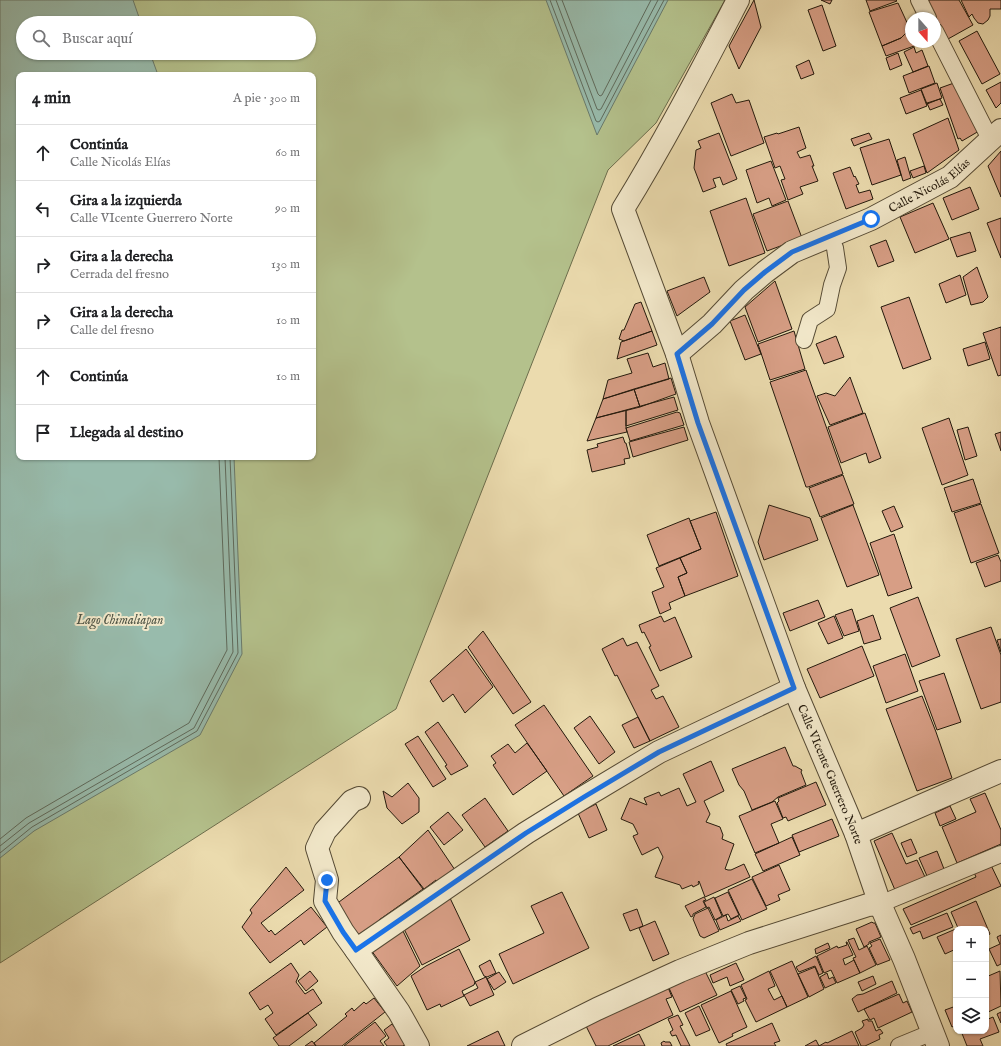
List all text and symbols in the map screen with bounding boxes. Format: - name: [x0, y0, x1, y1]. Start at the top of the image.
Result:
- north arrow: [905, 12, 941, 48]
- search box: [16, 16, 316, 60]
- icon: search: [30, 27, 52, 49]
- text: Buscar aquí: [62, 29, 132, 48]
- text: 4 min: [32, 88, 71, 109]
- text: A pie · 300 m: [233, 90, 300, 107]
- text: Continúa: [70, 135, 128, 154]
- icon: ahead: [32, 142, 54, 164]
- text: 60 m: [275, 144, 300, 161]
- text: Calle Nicolás Elías: [70, 154, 171, 171]
- street label: Calle Nicolás Elías: [886, 155, 973, 216]
- text: Gira a la izquierda: [70, 191, 182, 210]
- icon: left: [32, 198, 54, 220]
- text: 90 m: [275, 200, 300, 217]
- text: Calle VIcente Guerrero Norte: [70, 210, 233, 227]
- route start: [862, 210, 880, 228]
- text: Gira a la derecha: [70, 247, 173, 266]
- icon: right: [32, 254, 54, 276]
- text: 130 m: [271, 256, 300, 273]
- text: Cerrada del fresno: [70, 266, 169, 283]
- text: Gira a la derecha: [70, 303, 173, 322]
- icon: right: [32, 310, 54, 332]
- text: 10 m: [276, 312, 300, 329]
- text: Calle del fresno: [70, 322, 154, 339]
- icon: ahead: [32, 366, 54, 388]
- text: Continúa: [70, 367, 128, 386]
- text: 10 m: [276, 368, 300, 385]
- icon: arrive: [32, 422, 54, 444]
- text: Llegada al destino: [70, 423, 183, 442]
- water label: Lago Chimaliapan: [76, 612, 163, 630]
- street label: Calle VIcente Guerrero Norte: [794, 702, 866, 847]
- route end: [318, 871, 336, 889]
- map controls: [953, 926, 989, 1034]
- button: +: [953, 926, 989, 962]
- button: −: [953, 962, 989, 998]
- button: layers: [953, 998, 989, 1034]

